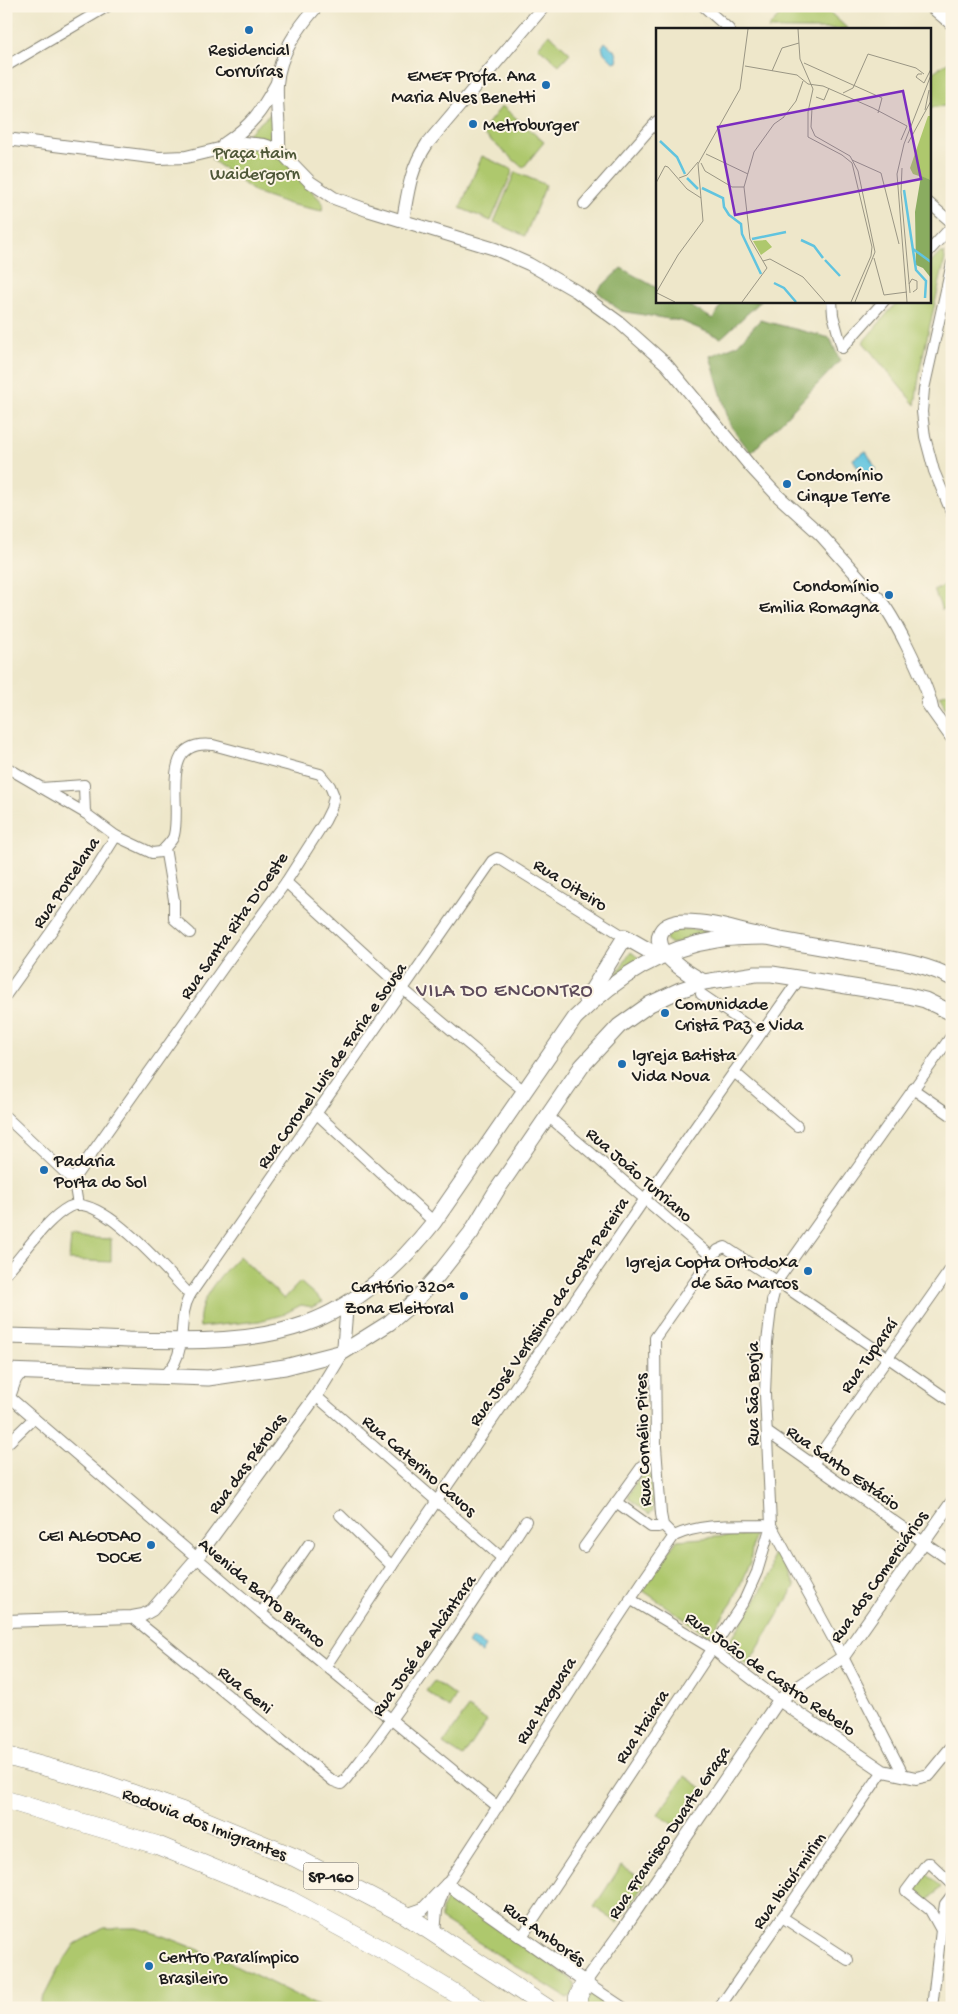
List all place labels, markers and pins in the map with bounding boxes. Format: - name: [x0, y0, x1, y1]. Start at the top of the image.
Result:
- marker: Residencial Corruíras: [243, 24, 255, 36]
- place label: Residencial Corruíras: [208, 41, 290, 83]
- place label: EMEF Profa. Ana Maria Alves Benetti: [391, 67, 537, 109]
- marker: EMEF Profa. Ana Maria Alves Benetti: [540, 79, 552, 91]
- place label: Metroburger: [483, 116, 580, 137]
- marker: Metroburger: [467, 118, 479, 130]
- place label: Condomínio Cinque Terre: [797, 466, 891, 508]
- marker: Condomínio Cinque Terre: [781, 478, 793, 490]
- place label: Condomínio Emilia Romagna: [759, 577, 880, 619]
- marker: Condomínio Emilia Romagna: [883, 589, 895, 601]
- place label: Comunidade Cristã Paz e Vida: [675, 995, 804, 1037]
- marker: Comunidade Cristã Paz e Vida: [659, 1007, 671, 1019]
- place label: Igreja Batista Vida Nova: [631, 1046, 737, 1088]
- marker: Igreja Batista Vida Nova: [616, 1058, 628, 1070]
- place label: Padaria Porta do Sol: [53, 1152, 147, 1194]
- marker: Padaria Porta do Sol: [38, 1164, 50, 1176]
- place label: Igreja Copta Ortodoxa de São Marcos: [625, 1253, 799, 1295]
- marker: Igreja Copta Ortodoxa de São Marcos: [802, 1265, 814, 1277]
- place label: Cartório 320ª Zona Eleitoral: [345, 1278, 455, 1320]
- marker: Cartório 320ª Zona Eleitoral: [458, 1290, 470, 1302]
- place label: CEI ALGODAO DOCE: [39, 1527, 142, 1569]
- marker: CEI ALGODAO DOCE: [145, 1539, 157, 1551]
- place label: Centro Paralímpico Brasileiro: [158, 1948, 299, 1990]
- marker: Centro Paralímpico Brasileiro: [143, 1960, 155, 1972]

